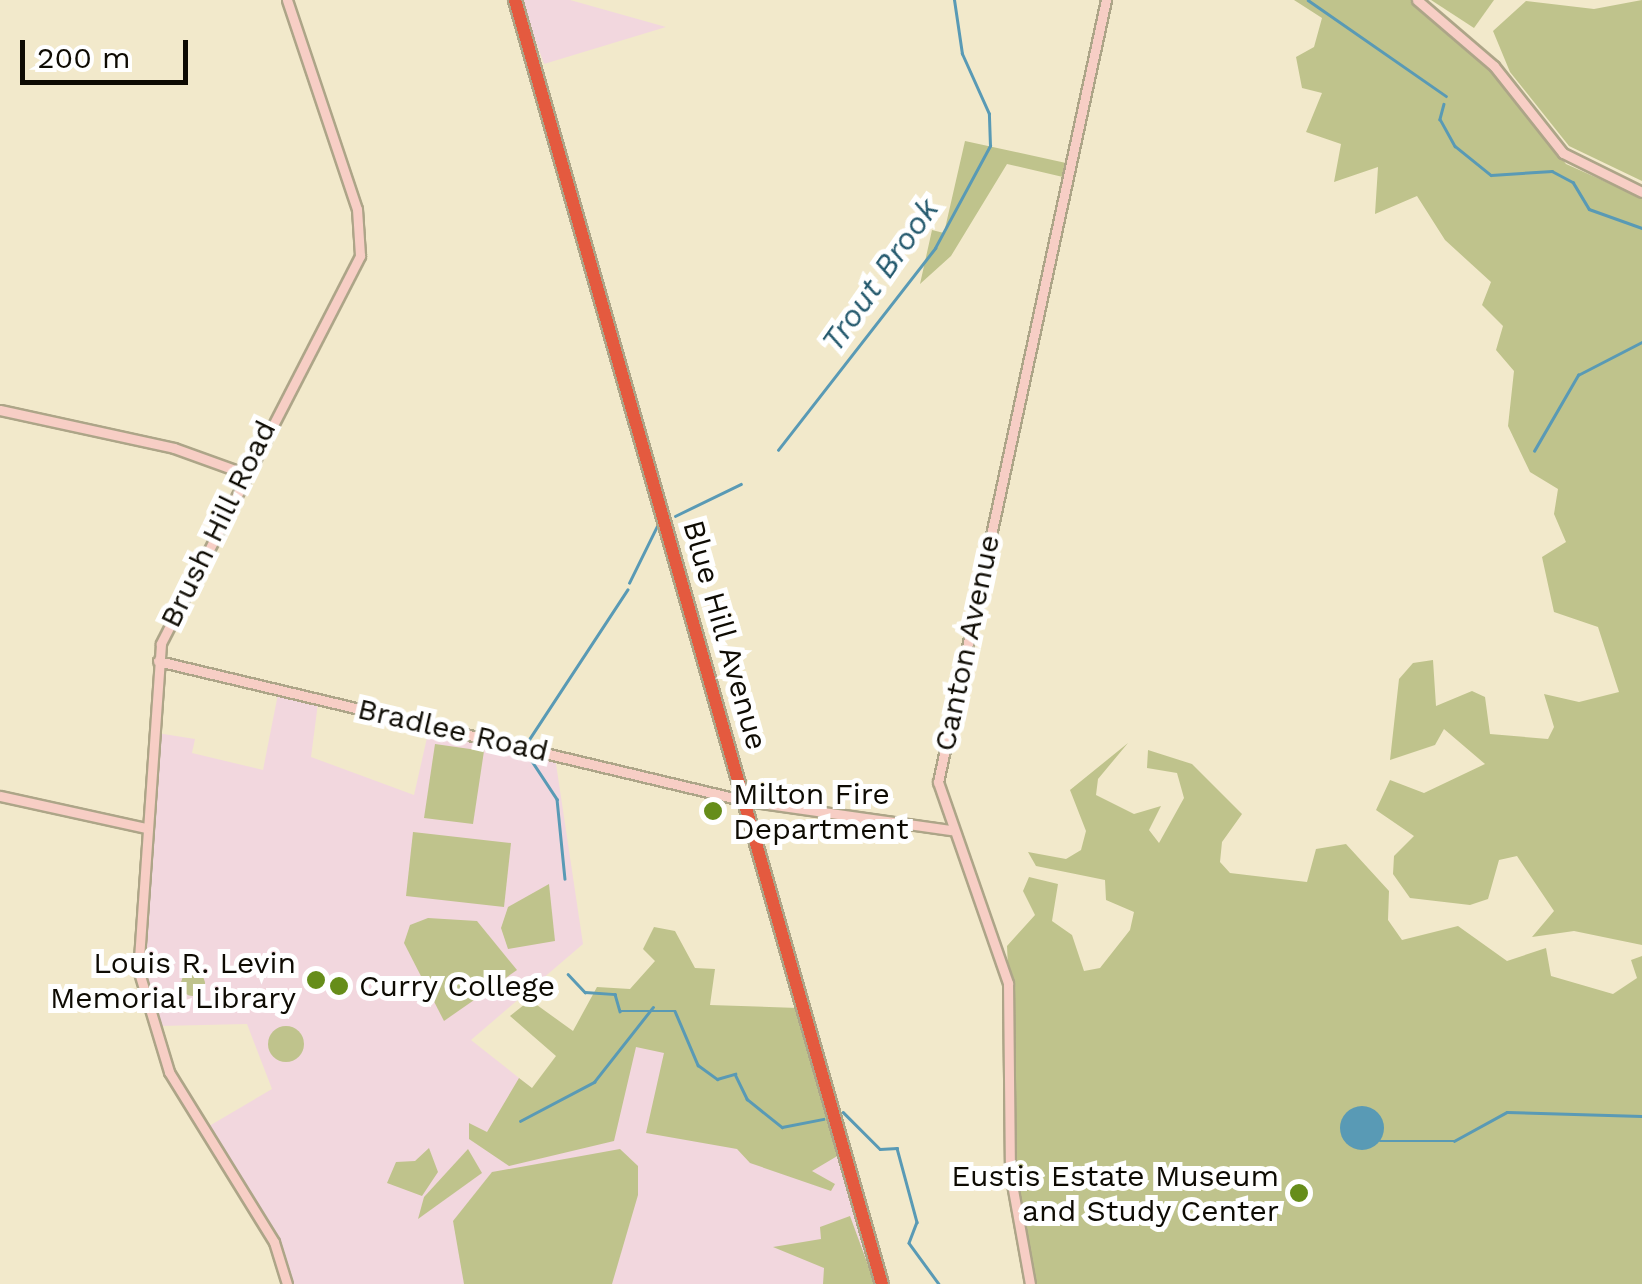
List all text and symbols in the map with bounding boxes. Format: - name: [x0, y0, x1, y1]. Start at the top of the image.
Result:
- scale bar: [25, 20, 192, 82]
- text: 200 m: [37, 40, 131, 75]
- water label: Trout Brook: [813, 191, 947, 359]
- street label: Brush Hill Road: [152, 414, 284, 634]
- street label: Blue Hill Avenue: [675, 515, 775, 755]
- street label: Canton Avenue: [926, 531, 1008, 755]
- street label: Bradlee Road: [354, 691, 552, 769]
- place label: Milton Fire Department: [733, 776, 908, 846]
- marker: Milton Fire Department: [702, 800, 724, 822]
- place label: Louis R. Levin Memorial Library: [49, 945, 296, 1016]
- place label: Curry College: [359, 968, 556, 1004]
- marker: Louis R. Levin Memorial Library: [305, 969, 327, 991]
- marker: Curry College: [328, 975, 350, 997]
- place label: Eustis Estate Museum and Study Center: [951, 1158, 1279, 1228]
- marker: Eustis Estate Museum and Study Center: [1288, 1182, 1310, 1204]

